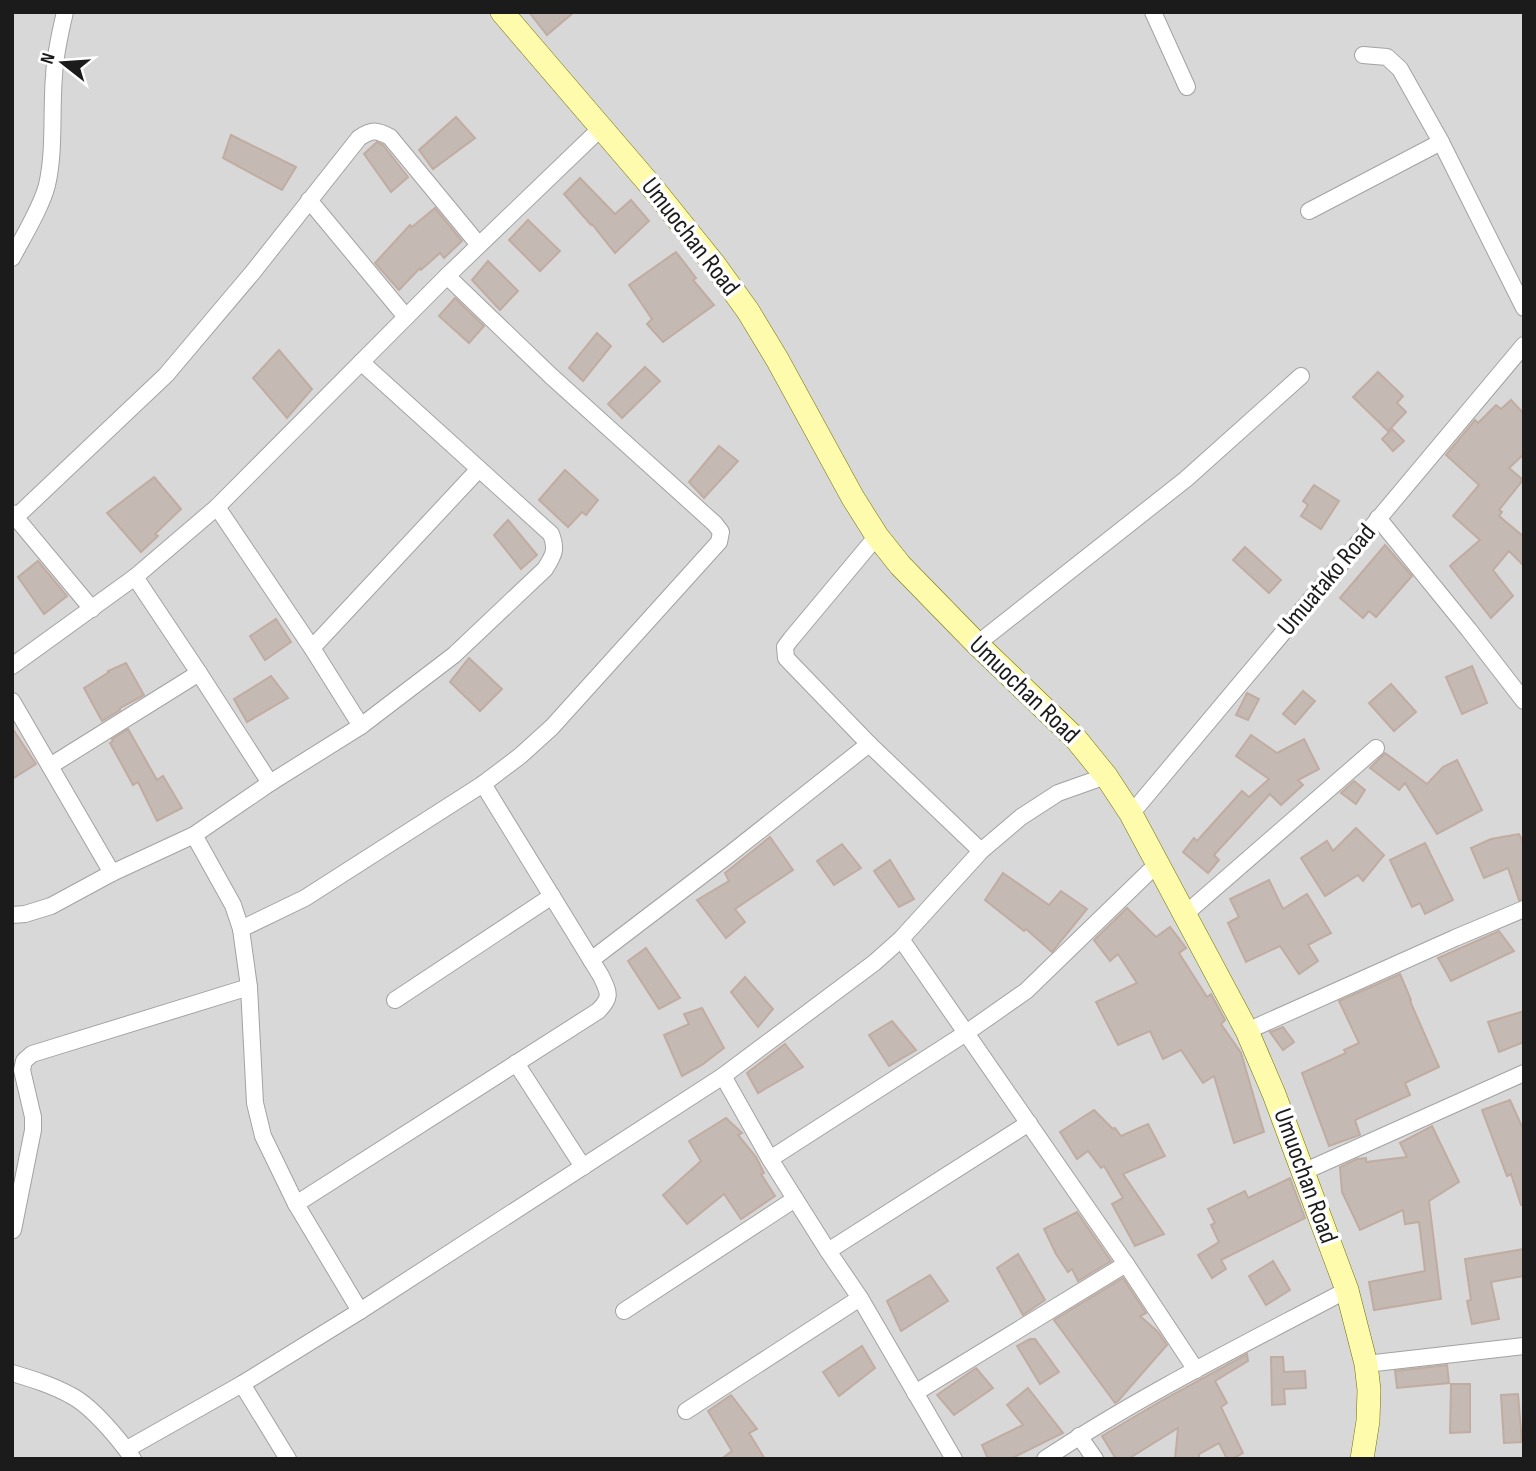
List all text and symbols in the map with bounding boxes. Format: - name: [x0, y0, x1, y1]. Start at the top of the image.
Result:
- north arrow: [28, 28, 98, 98]
- text: N: [36, 50, 61, 67]
- street label: Umuochan Road: [634, 172, 746, 302]
- street label: Umuatako Road: [1271, 518, 1383, 642]
- street label: Umuochan Road: [962, 630, 1086, 750]
- street label: Umuochan Road: [1266, 1104, 1344, 1248]

